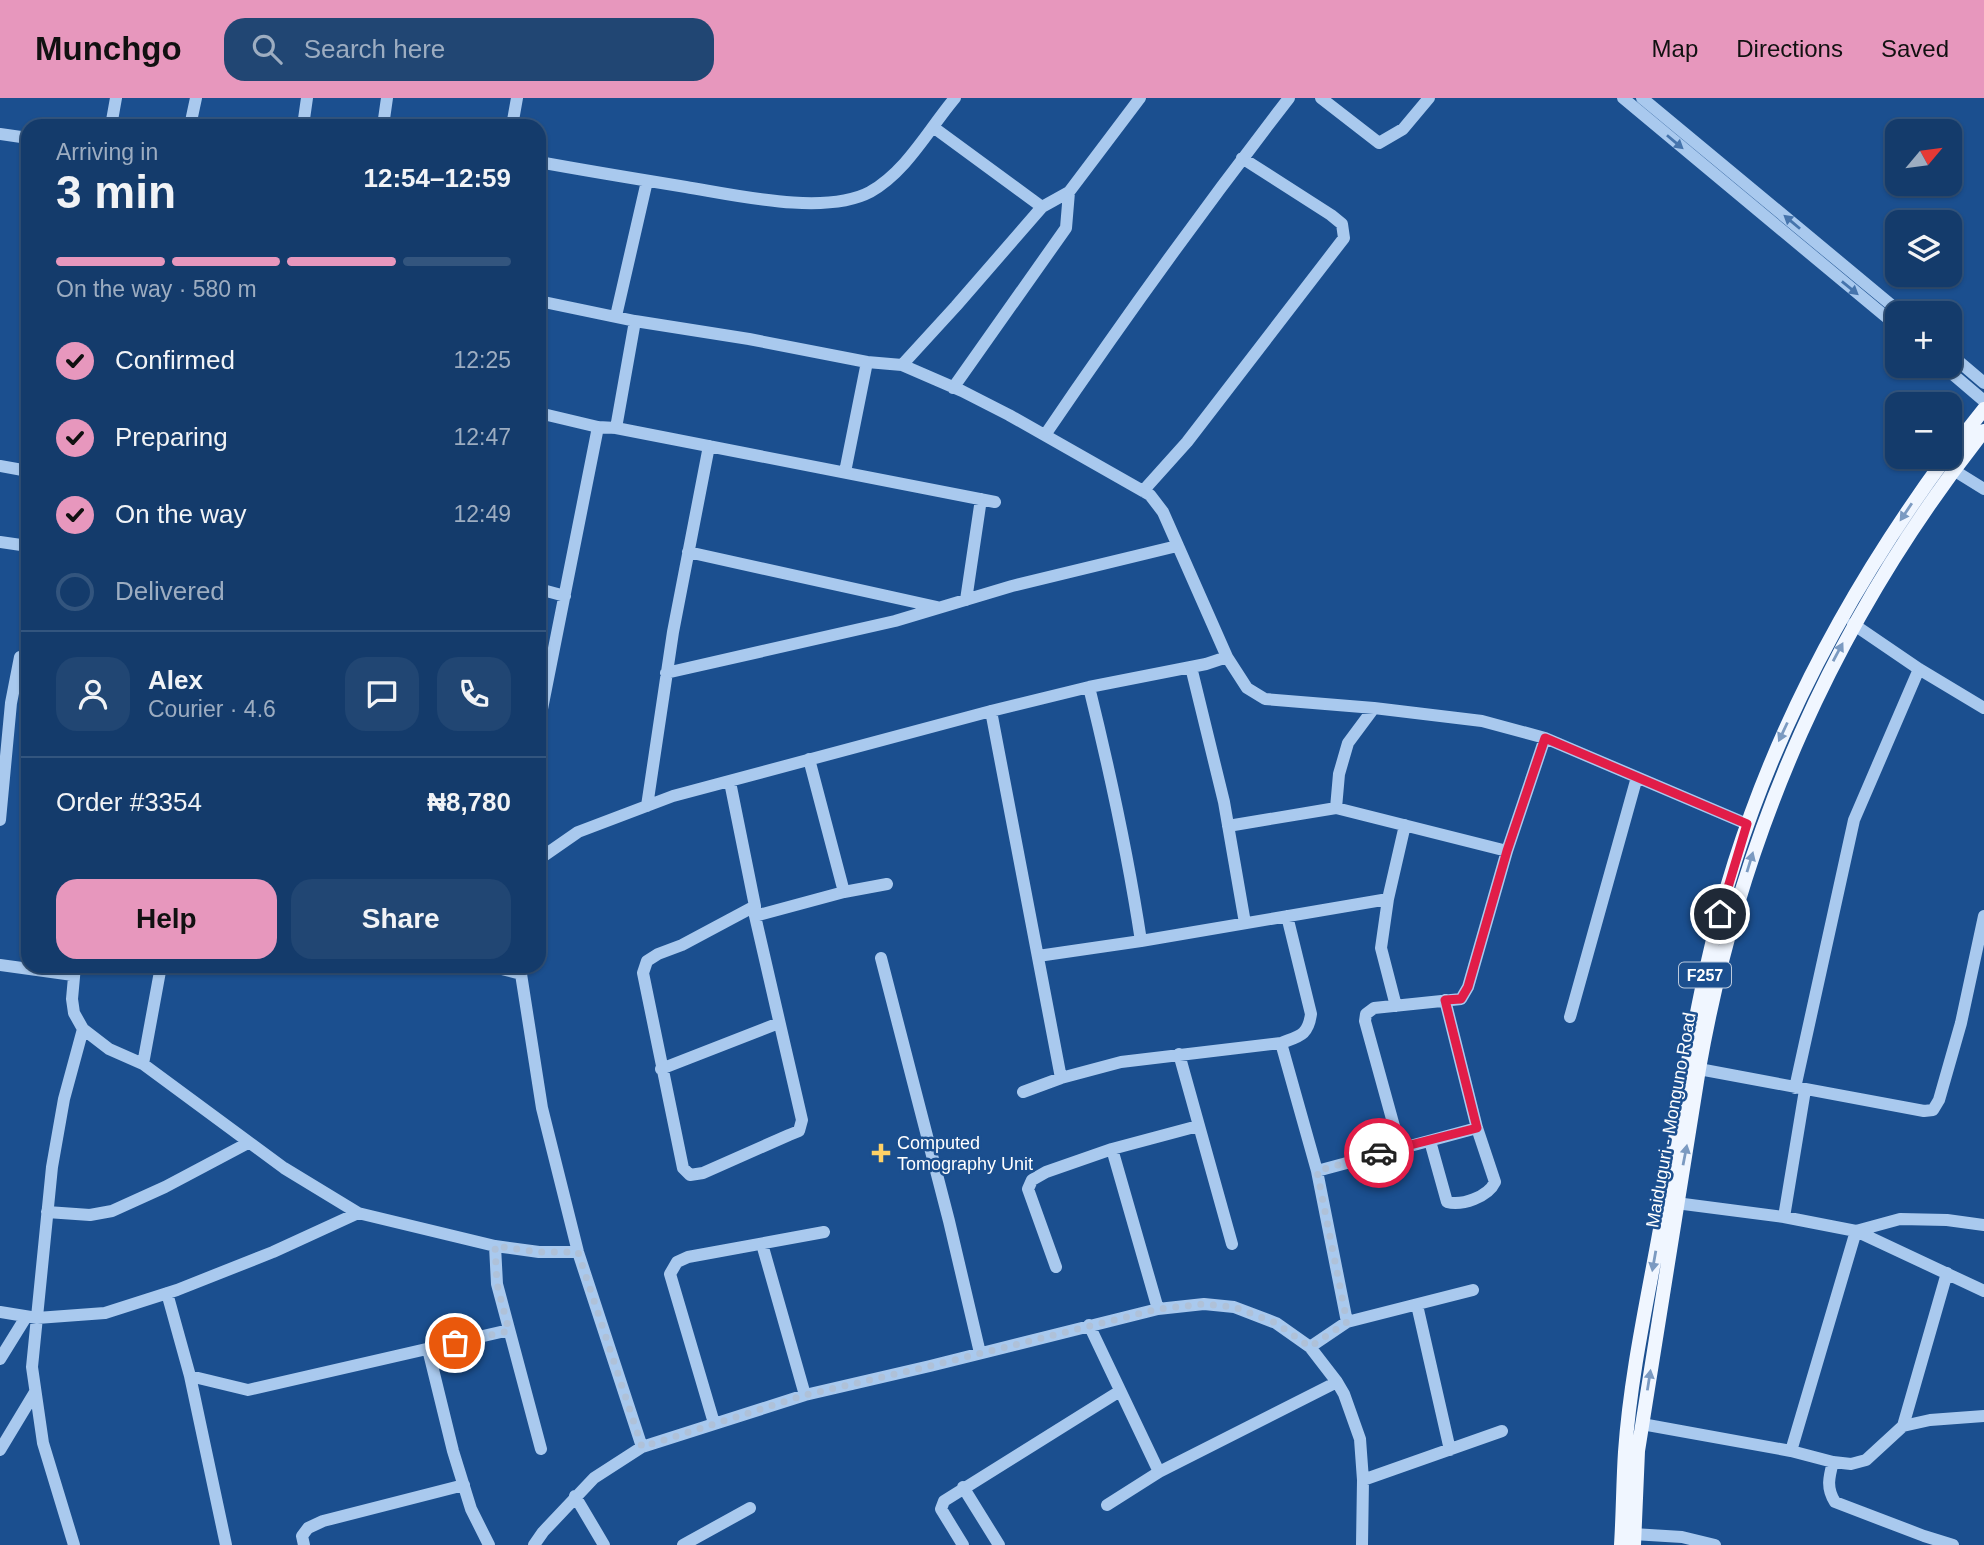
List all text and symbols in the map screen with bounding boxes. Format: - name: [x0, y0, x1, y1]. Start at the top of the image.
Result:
- search box: [224, 18, 714, 81]
- text: Munchgo: [35, 30, 182, 67]
- icon: search: [248, 30, 286, 68]
- text: Search here: [304, 34, 445, 64]
- text: Map: [1652, 35, 1698, 62]
- text: Directions: [1736, 35, 1843, 62]
- text: Saved: [1881, 35, 1949, 62]
- north arrow: [1885, 119, 1962, 196]
- map controls: [1885, 119, 1962, 469]
- one-way arrow: [1666, 134, 1684, 150]
- text: Arriving in: [56, 139, 158, 165]
- text: 12:54–12:59: [364, 163, 511, 193]
- text: 3 min: [56, 166, 176, 218]
- button: layers: [1885, 210, 1962, 287]
- one-way arrow: [1784, 215, 1802, 230]
- text: On the way · 580 m: [56, 276, 257, 302]
- one-way arrow: [1840, 280, 1858, 295]
- button: +: [1885, 301, 1962, 378]
- icon: check: [56, 342, 94, 380]
- text: Confirmed: [115, 345, 235, 375]
- text: 12:25: [453, 347, 511, 373]
- button: −: [1885, 392, 1962, 469]
- icon: check: [56, 419, 94, 457]
- text: Preparing: [115, 422, 228, 452]
- text: 12:47: [453, 424, 511, 450]
- icon: check: [56, 496, 94, 534]
- text: On the way: [115, 499, 247, 529]
- text: 12:49: [453, 501, 511, 527]
- one-way arrow: [1900, 503, 1913, 522]
- text: Delivered: [115, 576, 225, 606]
- one-way arrow: [1832, 642, 1844, 662]
- button: person: [56, 657, 130, 731]
- button: chat: [345, 657, 419, 731]
- button: phone: [437, 657, 511, 731]
- text: Alex: [148, 665, 203, 695]
- text: Courier · 4.6: [148, 696, 276, 722]
- one-way arrow: [1778, 722, 1789, 742]
- text: Order #3354: [56, 787, 202, 817]
- text: ₦8,780: [427, 787, 511, 817]
- one-way arrow: [1746, 851, 1756, 872]
- button: Help: [56, 879, 277, 959]
- button: Share: [291, 879, 511, 959]
- pin: [1690, 884, 1750, 944]
- icon: home: [1701, 895, 1739, 933]
- road number: F257: [1679, 962, 1731, 988]
- street label: Maiduguri - Monguno Road: [1642, 1011, 1700, 1229]
- courier: [1344, 1118, 1414, 1188]
- place label: Computed Tomography Unit: [897, 1133, 1033, 1174]
- icon: car: [1360, 1134, 1398, 1172]
- marker: Computed Tomography Unit: [871, 1143, 891, 1163]
- one-way arrow: [1680, 1144, 1691, 1166]
- one-way arrow: [1648, 1250, 1659, 1272]
- pin: [425, 1313, 485, 1373]
- icon: bag: [436, 1324, 474, 1362]
- one-way arrow: [1644, 1369, 1655, 1391]

